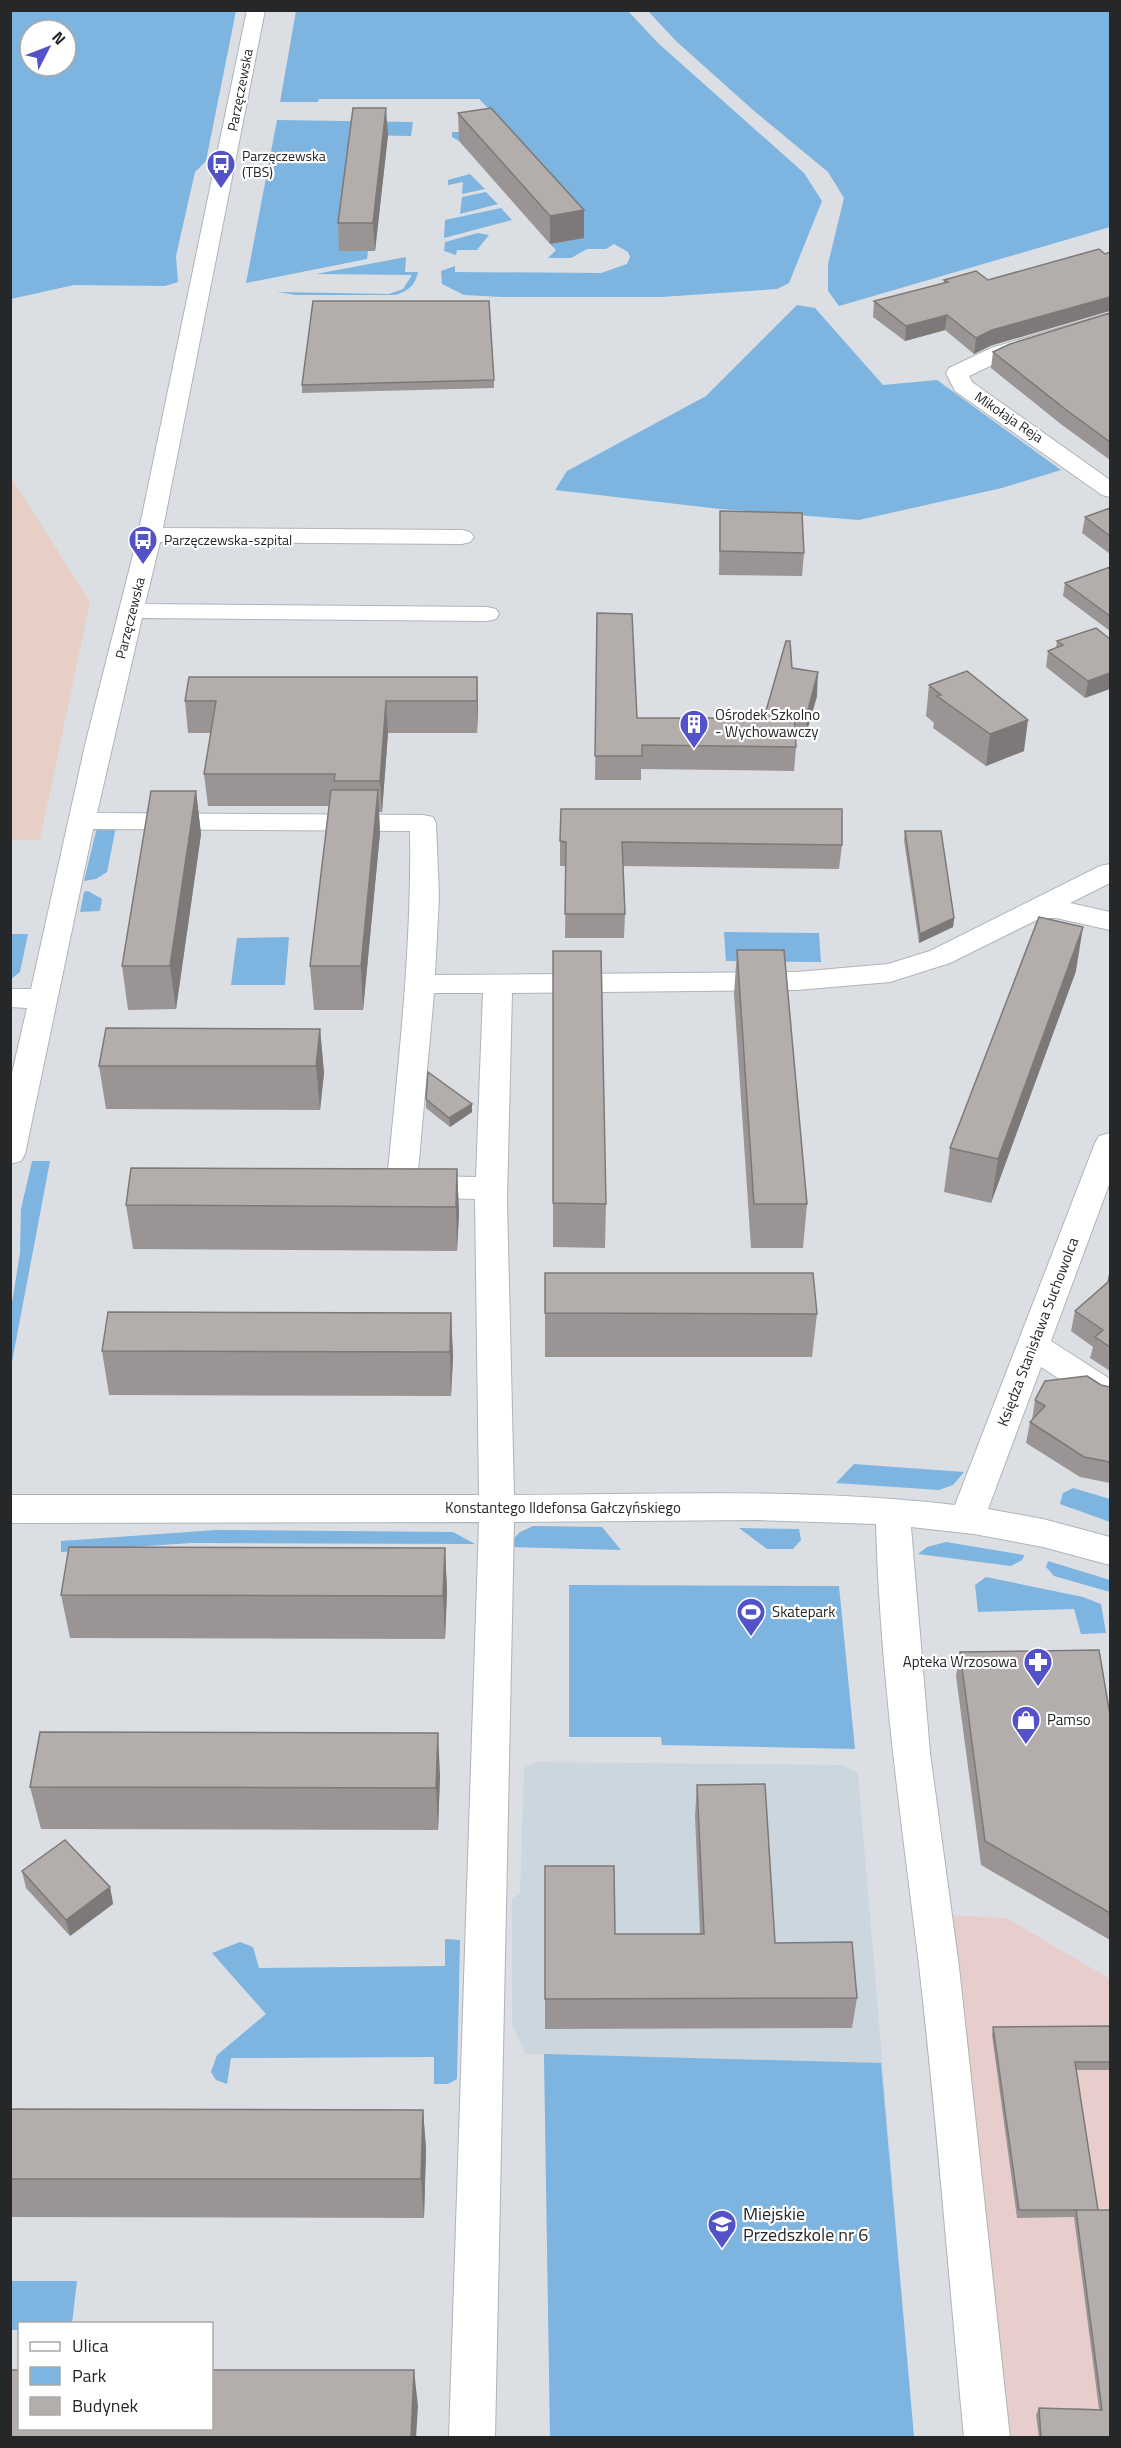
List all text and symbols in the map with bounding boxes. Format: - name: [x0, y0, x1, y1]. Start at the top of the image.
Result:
- north arrow: [18, 18, 78, 78]
- text: N: [47, 26, 72, 50]
- street label: Parzęczewska: [221, 47, 258, 133]
- place label: Parzęczewska (TBS): [242, 145, 326, 182]
- bus stop icon: Parzęczewska (TBS): [205, 148, 237, 190]
- street label: Mikołaja Reja: [971, 386, 1048, 447]
- bus stop icon: Parzęczewska-szpital: [127, 524, 159, 566]
- place label: Parzęczewska-szpital: [164, 529, 292, 550]
- street label: Parzęczewska: [109, 575, 150, 661]
- place label: Ośrodek Szkolno - Wychowawczy: [715, 703, 820, 743]
- building icon: Ośrodek Szkolno - Wychowawczy: [678, 708, 710, 750]
- street label: Księdza Stanisława Suchowolca: [991, 1234, 1084, 1430]
- street label: Konstantego Ildefonsa Gałczyńskiego: [445, 1496, 681, 1519]
- sports icon: Skatepark: [735, 1596, 767, 1638]
- place label: Skatepark: [772, 1600, 835, 1623]
- pharmacy icon: Apteka Wrzosowa: [1022, 1646, 1054, 1688]
- place label: Apteka Wrzosowa: [903, 1650, 1017, 1673]
- shop icon: Pamso: [1010, 1704, 1042, 1746]
- place label: Pamso: [1047, 1708, 1091, 1731]
- place label: Miejskie Przedszkole nr 6: [743, 2200, 868, 2248]
- school or university icon: Miejskie Przedszkole nr 6: [706, 2208, 738, 2250]
- legend: [18, 2322, 213, 2430]
- text: Ulica: [72, 2332, 109, 2359]
- text: Park: [72, 2362, 107, 2389]
- text: Budynek: [72, 2392, 139, 2419]

